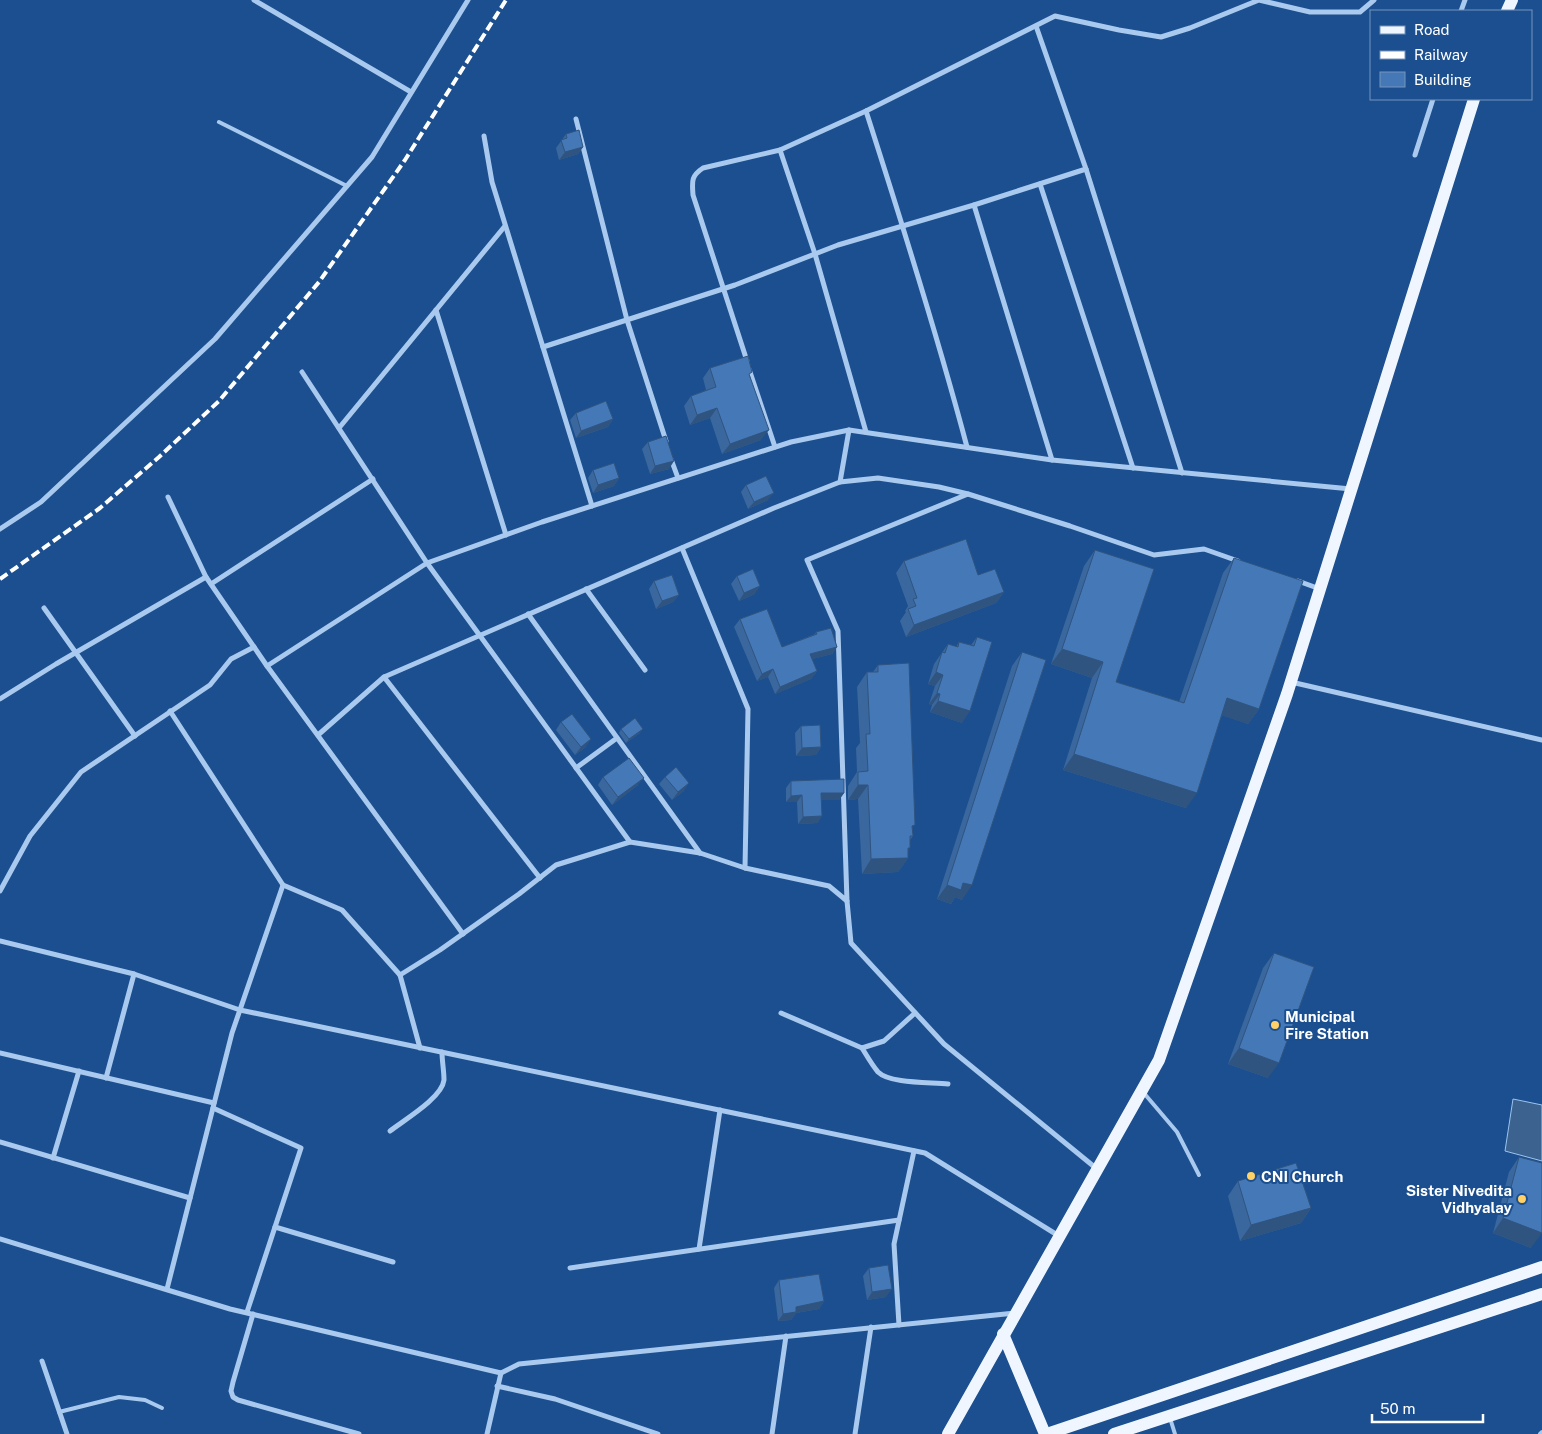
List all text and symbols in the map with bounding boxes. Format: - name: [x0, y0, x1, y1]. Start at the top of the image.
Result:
- legend: [1370, 10, 1532, 100]
- text: Road: [1414, 21, 1450, 38]
- text: Railway: [1414, 46, 1468, 63]
- text: Building: [1414, 71, 1472, 88]
- place label: Municipal Fire Station: [1285, 1008, 1369, 1042]
- marker: Municipal Fire Station: [1269, 1019, 1281, 1031]
- place label: CNI Church: [1261, 1168, 1343, 1185]
- marker: CNI Church: [1245, 1170, 1257, 1182]
- place label: Sister Nivedita Vidhyalay: [1406, 1182, 1513, 1216]
- marker: Sister Nivedita Vidhyalay: [1516, 1193, 1528, 1205]
- scale bar: [1372, 1392, 1483, 1424]
- text: 50 m: [1380, 1400, 1415, 1417]

